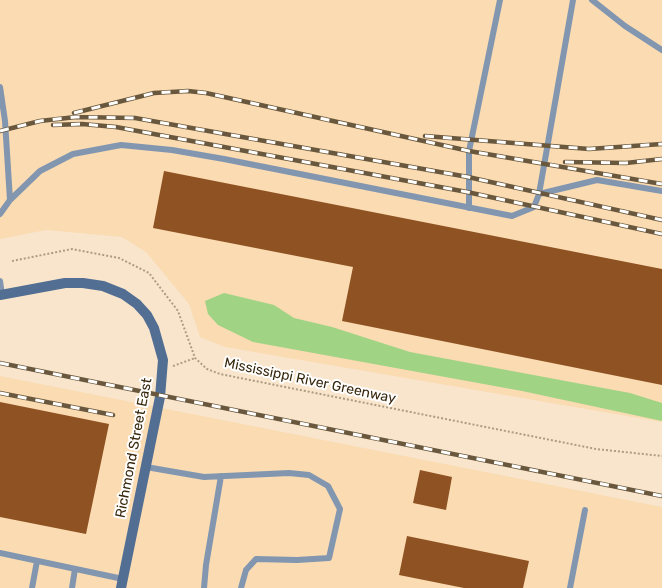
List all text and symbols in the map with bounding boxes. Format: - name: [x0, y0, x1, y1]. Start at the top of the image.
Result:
- street label: Mississippi River Greenway: [223, 355, 397, 407]
- street label: Richmond Street East: [112, 377, 156, 519]

